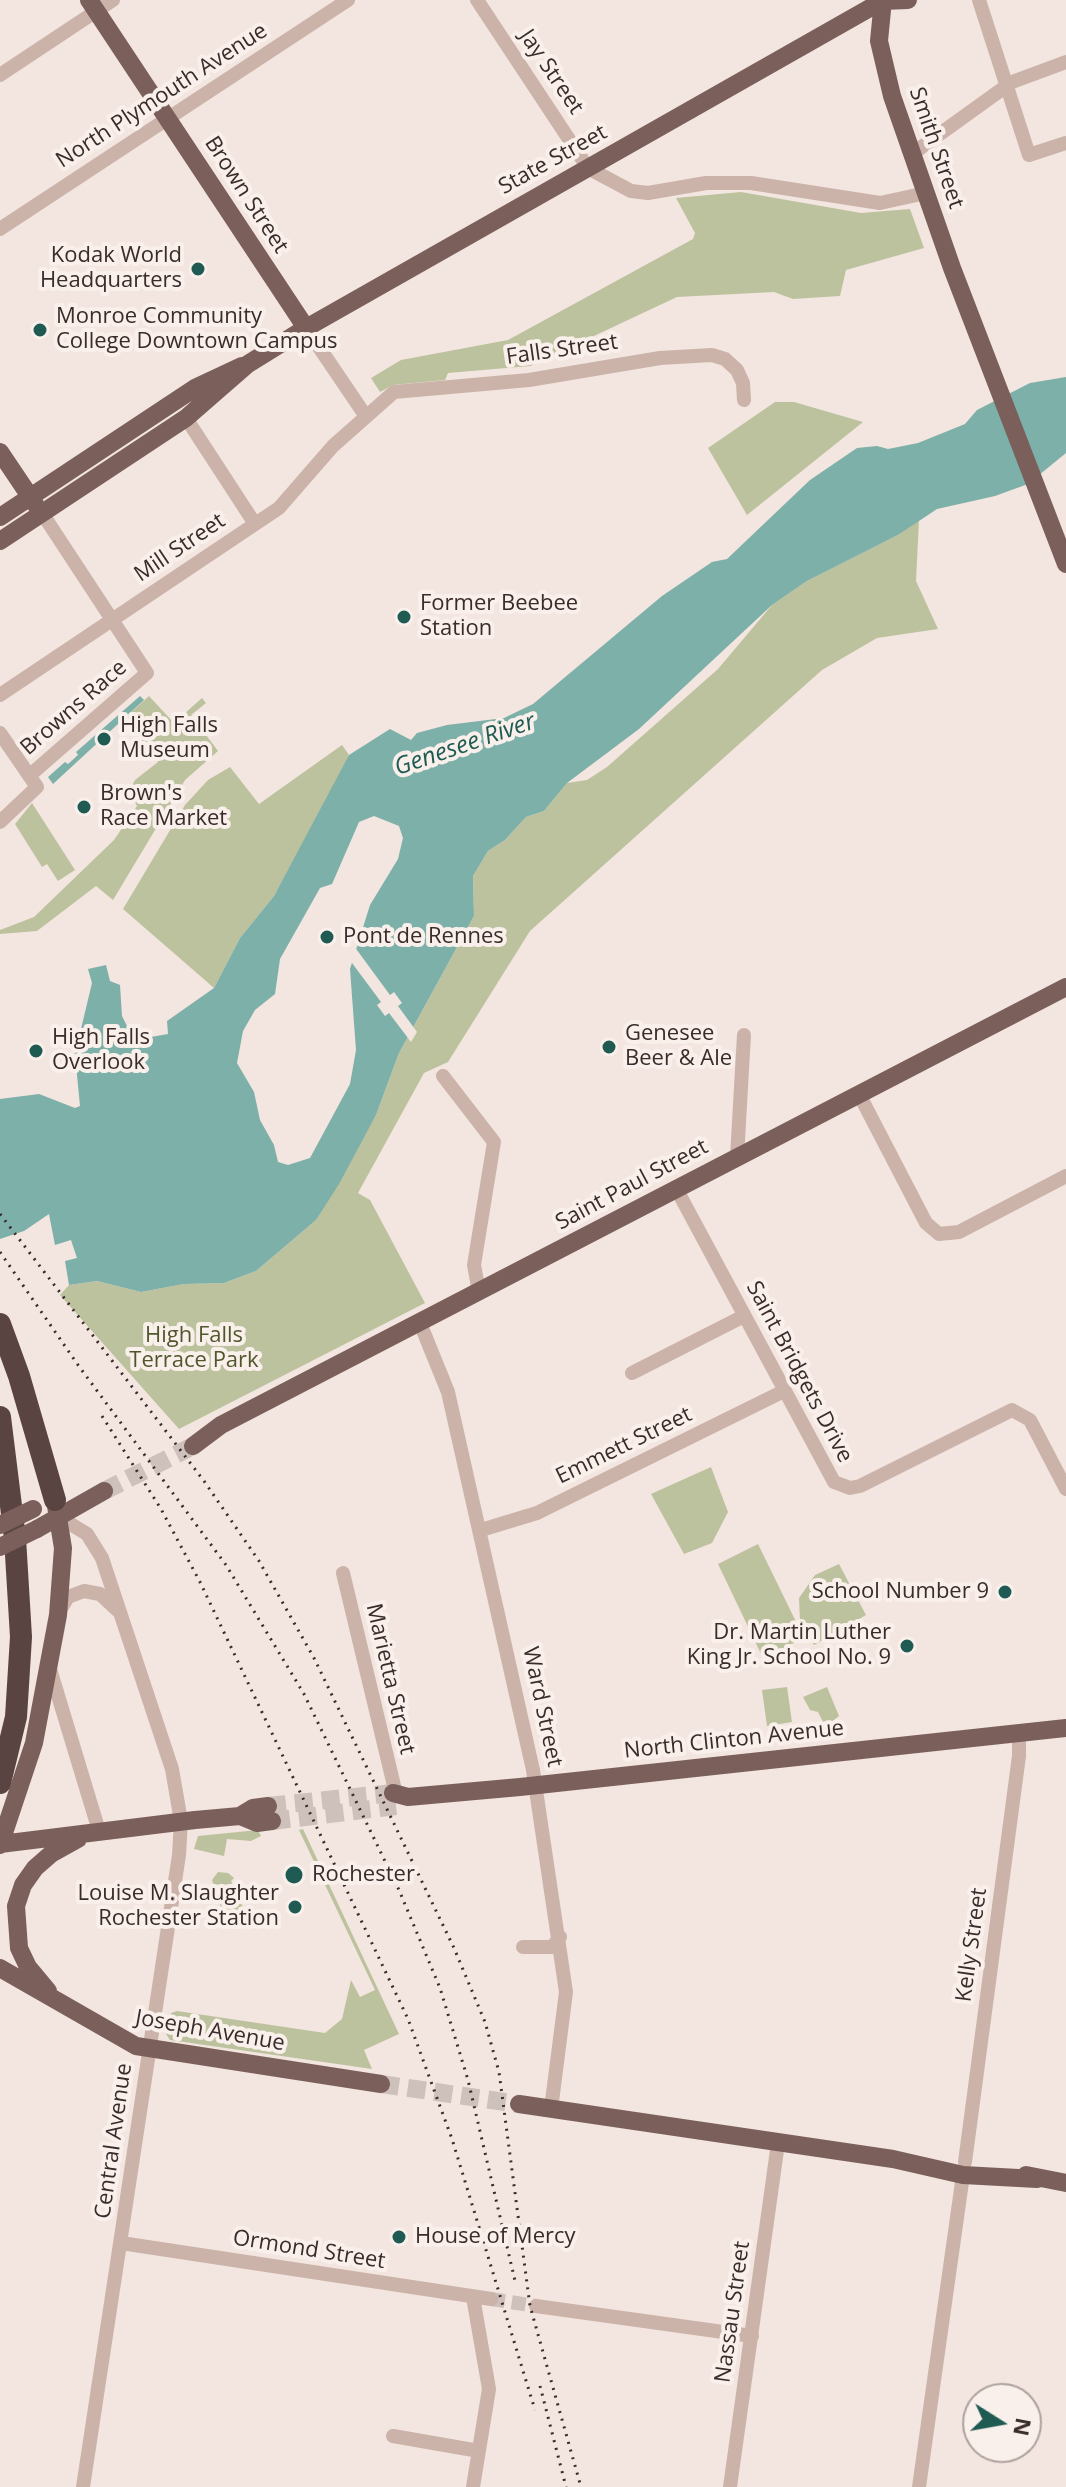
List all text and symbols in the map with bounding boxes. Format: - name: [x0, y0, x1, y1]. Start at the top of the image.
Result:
- street label: North Plymouth Avenue: [51, 18, 273, 174]
- street label: Jay Street: [513, 25, 589, 119]
- street label: Smith Street: [903, 84, 969, 212]
- street label: State Street: [494, 119, 612, 201]
- street label: Brown Street: [198, 132, 294, 258]
- place label: Kodak World Headquarters: [40, 243, 182, 294]
- marker: Kodak World Headquarters: [189, 260, 207, 278]
- place label: Monroe Community College Downtown Campus: [56, 304, 338, 356]
- marker: Monroe Community College Downtown Campus: [31, 321, 49, 339]
- street label: Falls Street: [505, 329, 619, 371]
- street label: Mill Street: [130, 508, 230, 588]
- place label: Former Beebee Station: [420, 591, 578, 642]
- marker: Former Beebee Station: [395, 608, 413, 626]
- street label: Browns Race: [16, 655, 132, 761]
- water label: Genesee River: [391, 707, 539, 783]
- place label: High Falls Museum: [120, 713, 218, 764]
- marker: High Falls Museum: [95, 730, 113, 748]
- place label: Brown's Race Market: [100, 781, 227, 832]
- marker: Brown's Race Market: [75, 798, 93, 816]
- place label: Pont de Rennes: [343, 924, 504, 950]
- marker: Pont de Rennes: [318, 928, 336, 946]
- place label: Genesee Beer & Ale: [625, 1021, 732, 1072]
- place label: High Falls Overlook: [52, 1025, 150, 1076]
- marker: Genesee Beer & Ale: [600, 1038, 618, 1056]
- marker: High Falls Overlook: [27, 1042, 45, 1060]
- street label: Saint Paul Street: [551, 1134, 713, 1236]
- street label: Saint Bridgets Drive: [740, 1277, 858, 1467]
- park label: High Falls Terrace Park: [129, 1323, 259, 1374]
- street label: Emmett Street: [552, 1402, 696, 1490]
- place label: School Number 9: [812, 1579, 989, 1605]
- marker: School Number 9: [996, 1583, 1014, 1601]
- street label: Marietta Street: [360, 1601, 420, 1757]
- place label: Dr. Martin Luther King Jr. School No. 9: [687, 1620, 891, 1672]
- marker: Dr. Martin Luther King Jr. School No. 9: [898, 1637, 916, 1655]
- street label: Ward Street: [516, 1645, 568, 1769]
- street label: North Clinton Avenue: [623, 1715, 845, 1765]
- place label: Rochester: [312, 1862, 415, 1888]
- marker: Rochester: [283, 1864, 305, 1886]
- place label: Louise M. Slaughter Rochester Station: [77, 1881, 279, 1932]
- street label: Kelly Street: [951, 1886, 993, 2004]
- marker: Louise M. Slaughter Rochester Station: [286, 1898, 304, 1916]
- street label: Joseph Avenue: [133, 2005, 287, 2057]
- street label: Central Avenue: [90, 2062, 138, 2220]
- place label: House of Mercy: [415, 2224, 576, 2250]
- street label: Ormond Street: [231, 2225, 387, 2275]
- marker: House of Mercy: [390, 2228, 408, 2246]
- street label: Nassau Street: [710, 2240, 756, 2384]
- north arrow: [962, 2383, 1042, 2463]
- text: N: [1007, 2416, 1040, 2439]

